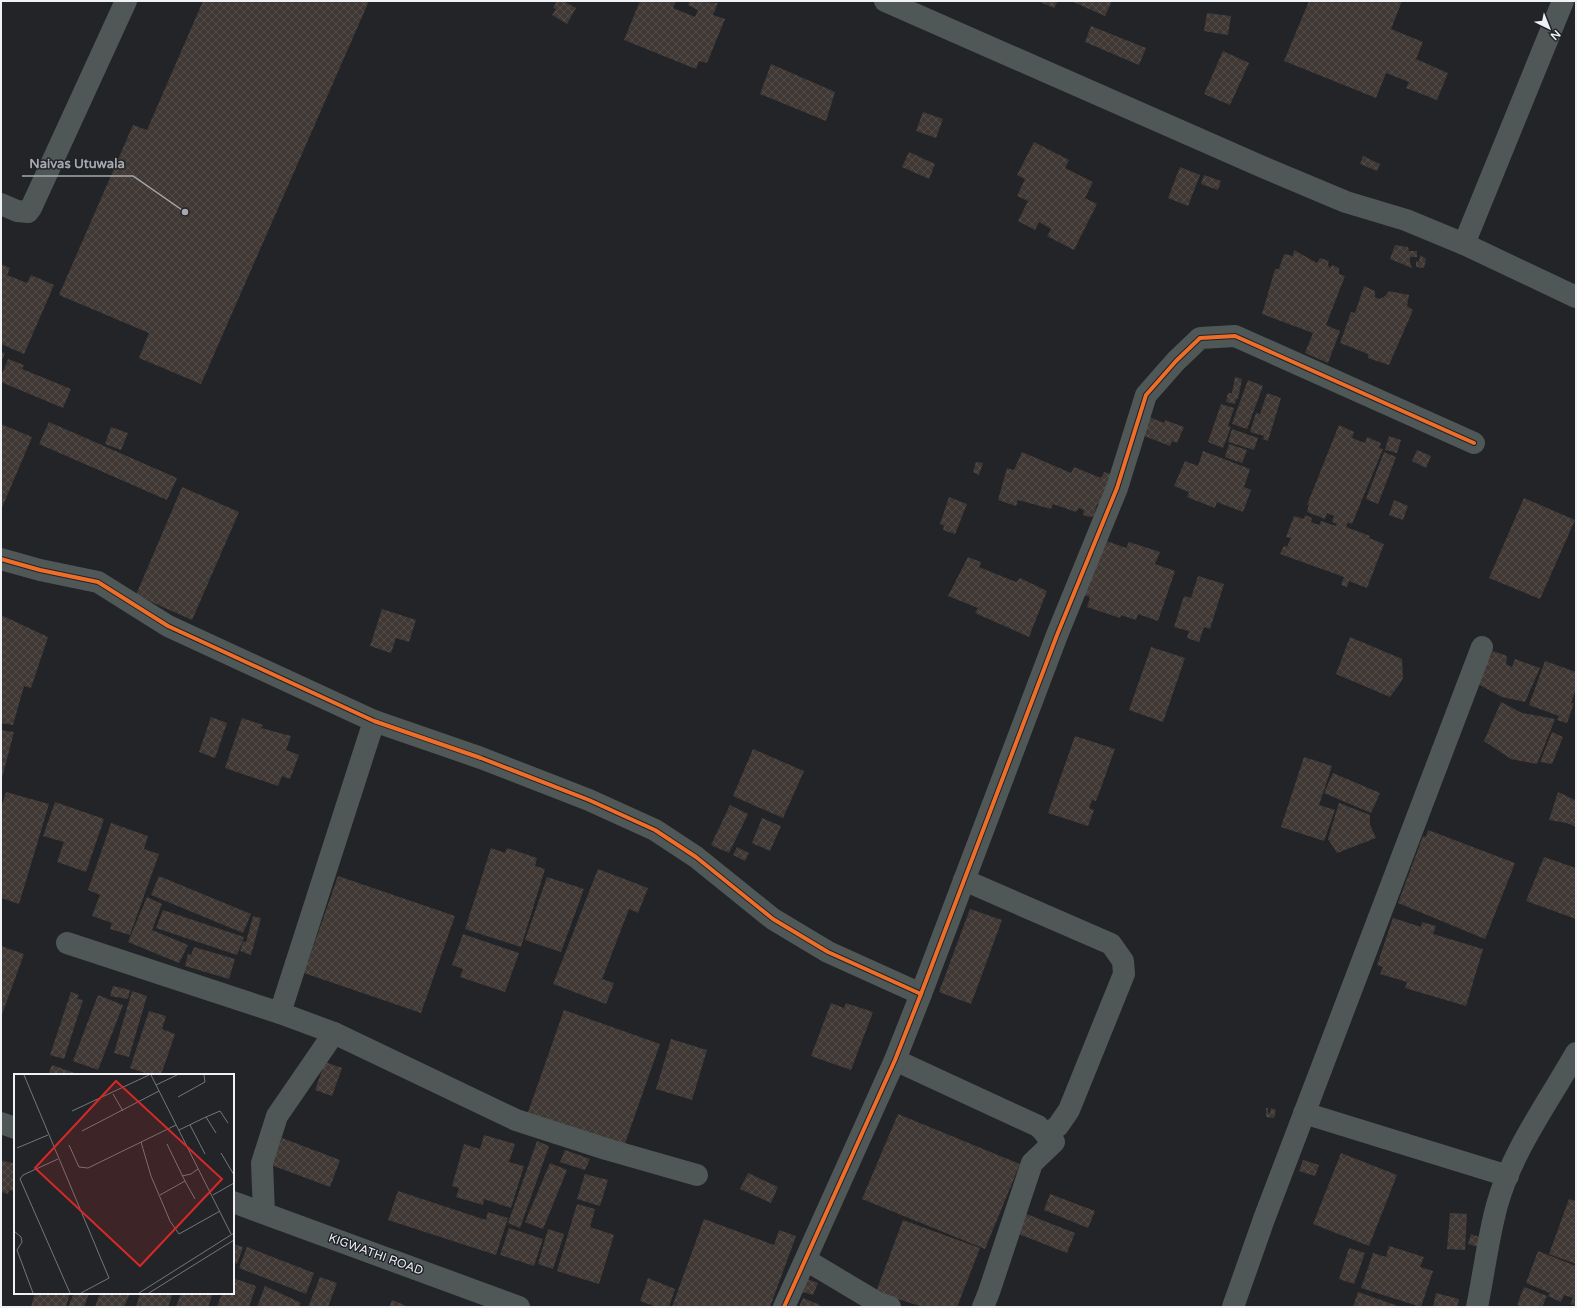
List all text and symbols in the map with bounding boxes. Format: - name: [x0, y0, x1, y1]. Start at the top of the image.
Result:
- north arrow: [1529, 8, 1569, 48]
- text: N: [1548, 27, 1563, 43]
- callout: Naivas Utuwala: [22, 151, 133, 176]
- text: Naivas Utuwala: [29, 156, 125, 172]
- inset map: [14, 1074, 234, 1294]
- street label: KIGWATHI ROAD: [327, 1230, 425, 1278]

